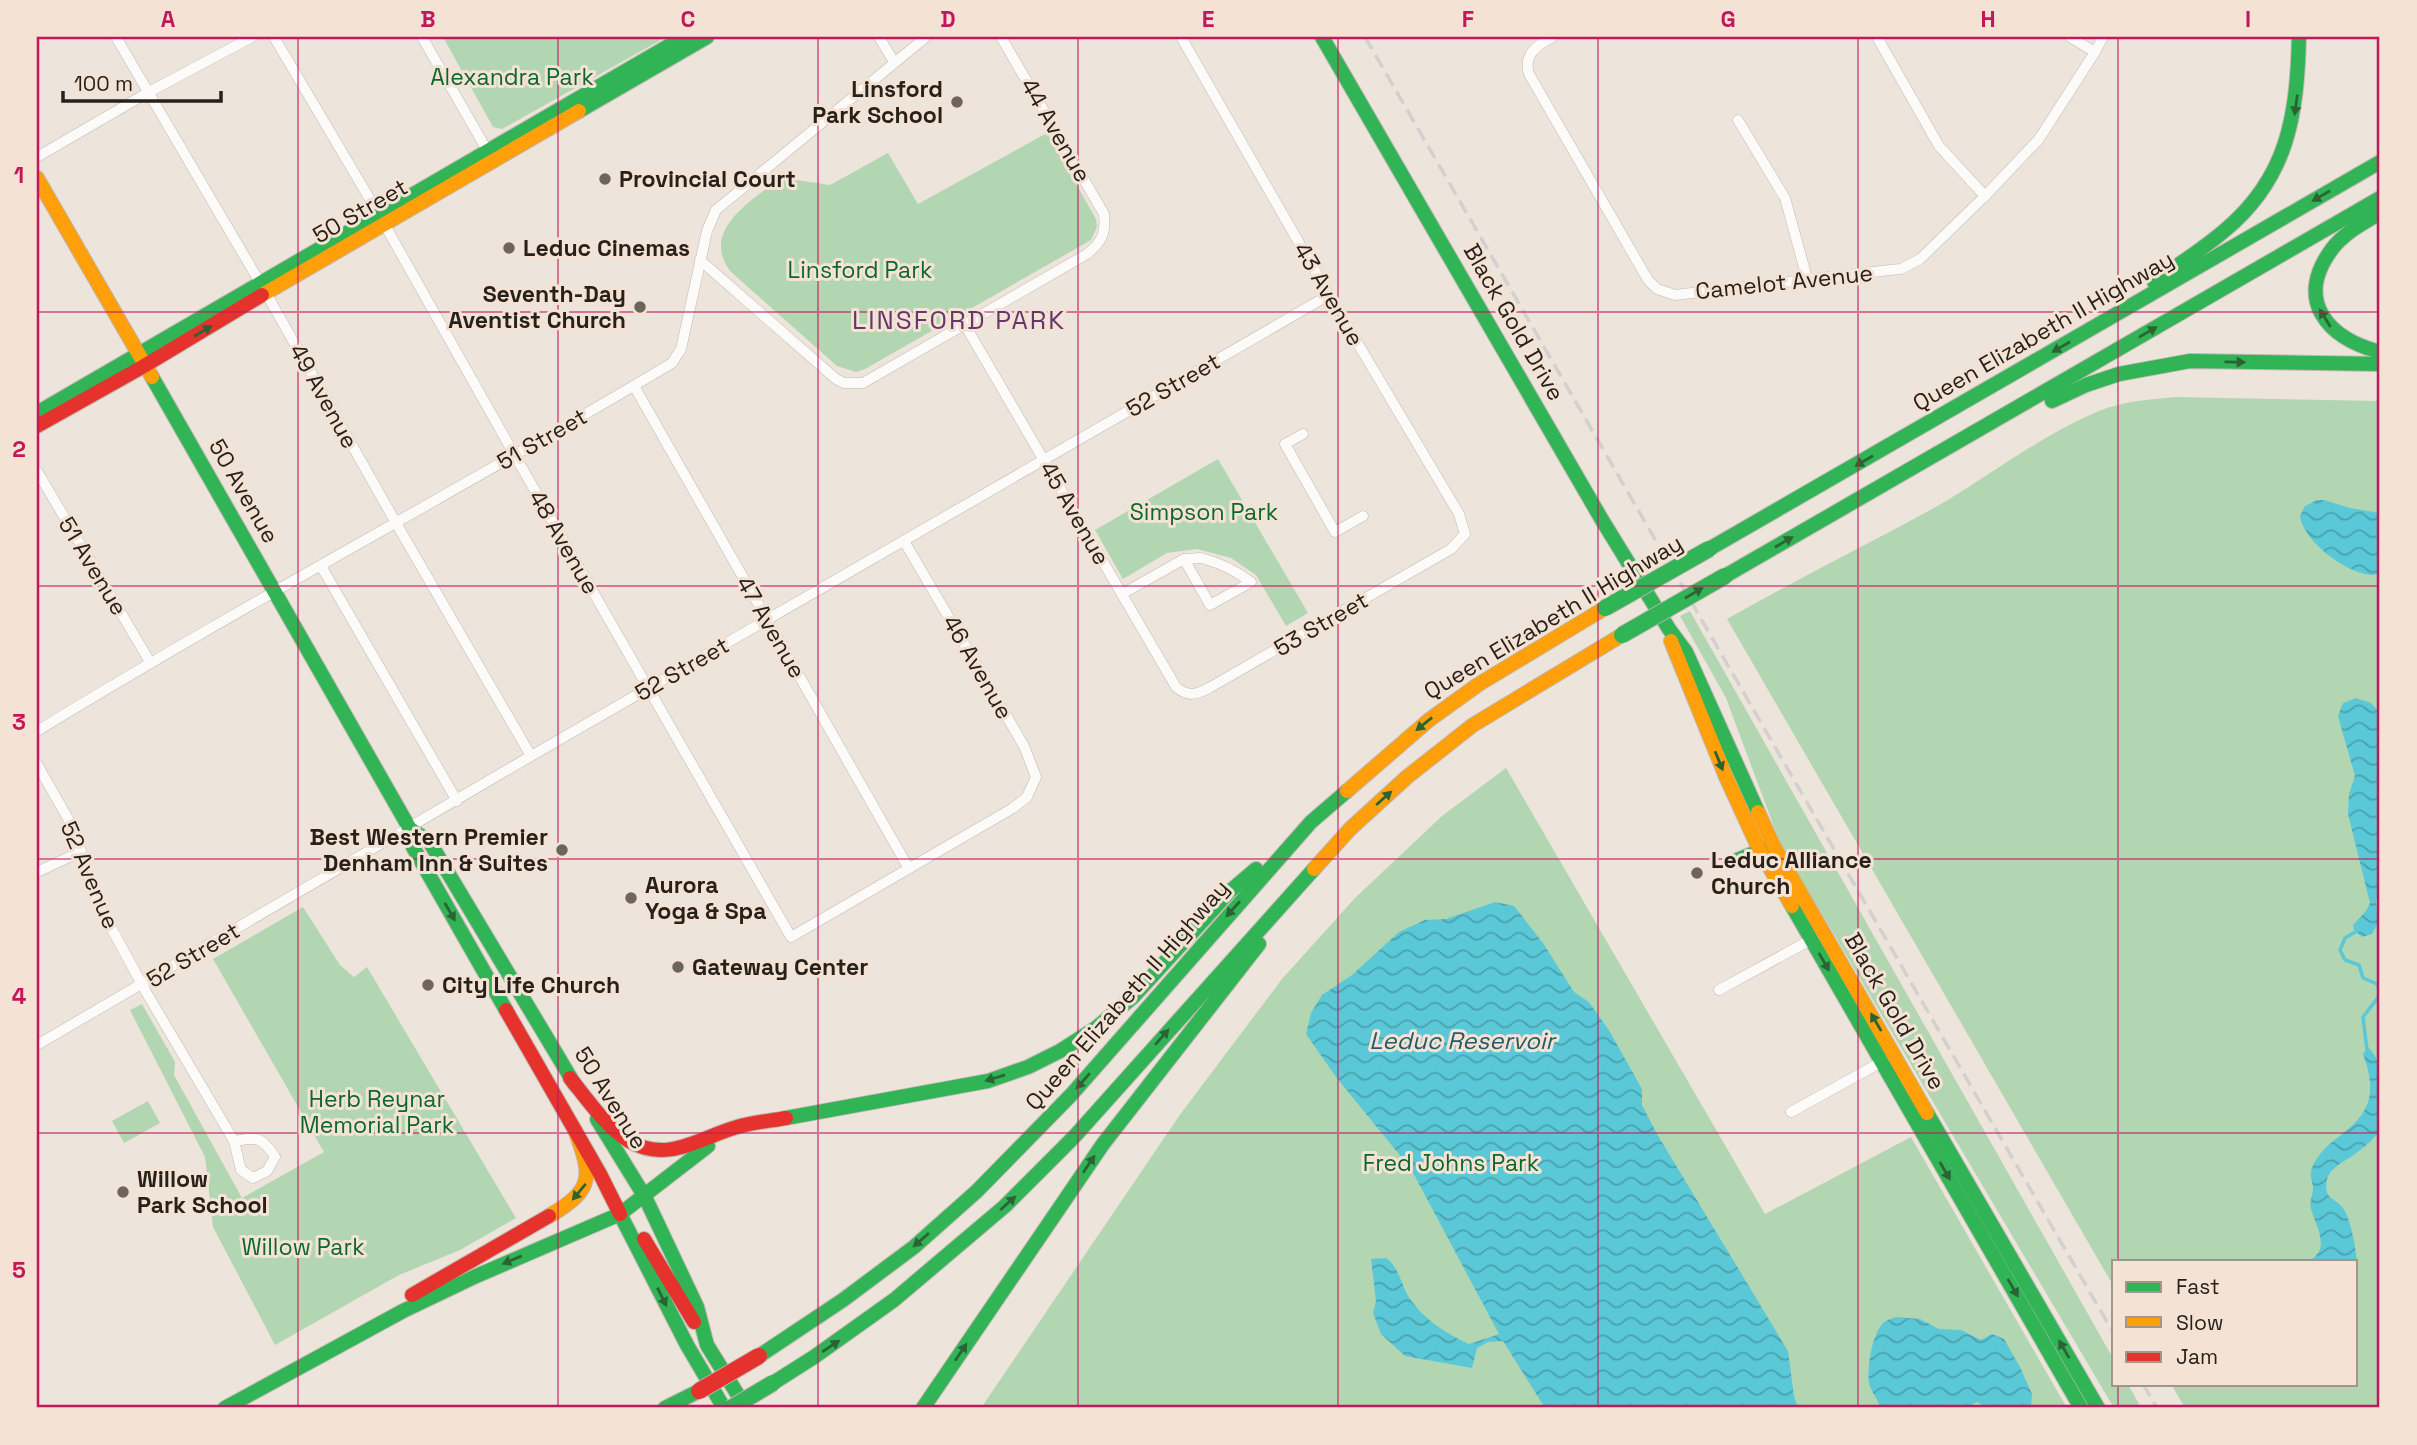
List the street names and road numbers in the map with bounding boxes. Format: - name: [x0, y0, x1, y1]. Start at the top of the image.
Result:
- street label: 44 Avenue: [1014, 72, 1098, 188]
- street label: 50 Street: [307, 172, 413, 250]
- street label: 43 Avenue: [1287, 237, 1371, 351]
- street label: Black Gold Drive: [1457, 238, 1571, 406]
- street label: Queen Elizabeth II Highway: [1907, 244, 2179, 418]
- street label: Camelot Avenue: [1694, 258, 1874, 306]
- street label: 49 Avenue: [283, 338, 365, 454]
- street label: 52 Street: [1121, 346, 1225, 424]
- street label: 51 Street: [492, 401, 592, 477]
- street label: 50 Avenue: [202, 434, 286, 548]
- street label: 45 Avenue: [1033, 456, 1117, 570]
- street label: 48 Avenue: [522, 484, 606, 600]
- street label: 51 Avenue: [52, 511, 134, 621]
- street label: Queen Elizabeth II Highway: [1418, 528, 1688, 706]
- street label: 47 Avenue: [730, 570, 812, 684]
- street label: 53 Street: [1269, 585, 1373, 663]
- street label: 46 Avenue: [936, 610, 1020, 724]
- street label: 52 Street: [630, 630, 734, 708]
- street label: 52 Avenue: [54, 817, 126, 933]
- street label: Queen Elizabeth II Highway: [1018, 873, 1236, 1117]
- street label: 52 Street: [141, 915, 245, 995]
- street label: Black Gold Drive: [1838, 927, 1952, 1095]
- street label: 50 Avenue: [568, 1041, 654, 1155]

